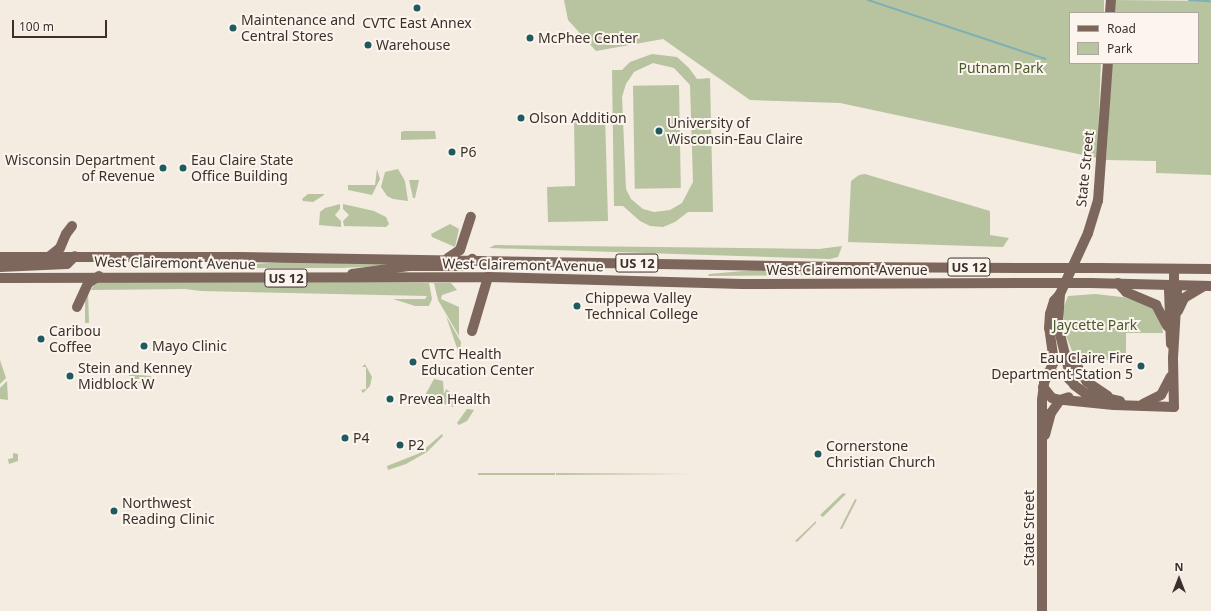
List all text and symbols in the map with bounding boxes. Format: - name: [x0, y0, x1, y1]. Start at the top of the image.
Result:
- marker: CVTC East Annex: [412, 3, 422, 13]
- scale bar: [14, 12, 109, 38]
- place label: Maintenance and Central Stores: [241, 12, 355, 44]
- legend: [1069, 12, 1199, 64]
- place label: CVTC East Annex: [362, 15, 472, 31]
- text: 100 m: [19, 18, 54, 35]
- text: Road: [1107, 20, 1136, 37]
- marker: Maintenance and Central Stores: [228, 23, 238, 33]
- place label: McPhee Center: [538, 30, 638, 46]
- marker: McPhee Center: [525, 33, 535, 43]
- place label: Warehouse: [376, 37, 450, 53]
- marker: Warehouse: [363, 40, 373, 50]
- text: Park: [1107, 40, 1132, 57]
- park label: Putnam Park: [959, 60, 1043, 76]
- place label: Olson Addition: [529, 110, 627, 126]
- marker: Olson Addition: [516, 113, 526, 123]
- place label: University of Wisconsin-Eau Claire: [667, 115, 803, 148]
- marker: University of Wisconsin-Eau Claire: [654, 126, 664, 136]
- street label: State Street: [1073, 130, 1097, 208]
- place label: P6: [460, 144, 476, 160]
- marker: P6: [447, 147, 457, 157]
- place label: Wisconsin Department of Revenue: [5, 152, 155, 184]
- place label: Eau Claire State Office Building: [191, 152, 293, 184]
- marker: Wisconsin Department of Revenue: [158, 163, 168, 173]
- marker: Eau Claire State Office Building: [178, 163, 188, 173]
- road number: US 12: [615, 252, 659, 274]
- street label: West Clairemont Avenue: [94, 253, 256, 273]
- street label: West Clairemont Avenue: [442, 255, 604, 275]
- road number: US 12: [947, 256, 991, 278]
- street label: West Clairemont Avenue: [766, 262, 928, 278]
- road number: US 12: [264, 267, 308, 289]
- place label: Chippewa Valley Technical College: [585, 290, 698, 322]
- marker: Chippewa Valley Technical College: [572, 301, 582, 311]
- park label: Jaycette Park: [1053, 317, 1137, 333]
- place label: Caribou Coffee: [49, 323, 101, 356]
- marker: Caribou Coffee: [36, 334, 46, 344]
- place label: Mayo Clinic: [152, 338, 227, 354]
- marker: Mayo Clinic: [139, 341, 149, 351]
- place label: CVTC Health Education Center: [421, 346, 534, 378]
- place label: Eau Claire Fire Department Station 5: [991, 350, 1133, 382]
- marker: CVTC Health Education Center: [408, 357, 418, 367]
- place label: Stein and Kenney Midblock W: [78, 360, 192, 392]
- marker: Eau Claire Fire Department Station 5: [1136, 361, 1146, 371]
- marker: Stein and Kenney Midblock W: [65, 371, 75, 381]
- place label: Prevea Health: [399, 391, 491, 407]
- marker: Prevea Health: [384, 393, 396, 405]
- place label: P4: [353, 430, 369, 446]
- marker: P4: [340, 433, 350, 443]
- place label: P2: [408, 437, 424, 453]
- place label: Cornerstone Christian Church: [826, 438, 935, 470]
- marker: P2: [395, 440, 405, 450]
- marker: Cornerstone Christian Church: [813, 449, 823, 459]
- street label: State Street: [1021, 490, 1037, 566]
- place label: Northwest Reading Clinic: [122, 495, 215, 528]
- marker: Northwest Reading Clinic: [109, 506, 119, 516]
- north arrow: [1159, 559, 1199, 599]
- text: N: [1175, 559, 1183, 574]

